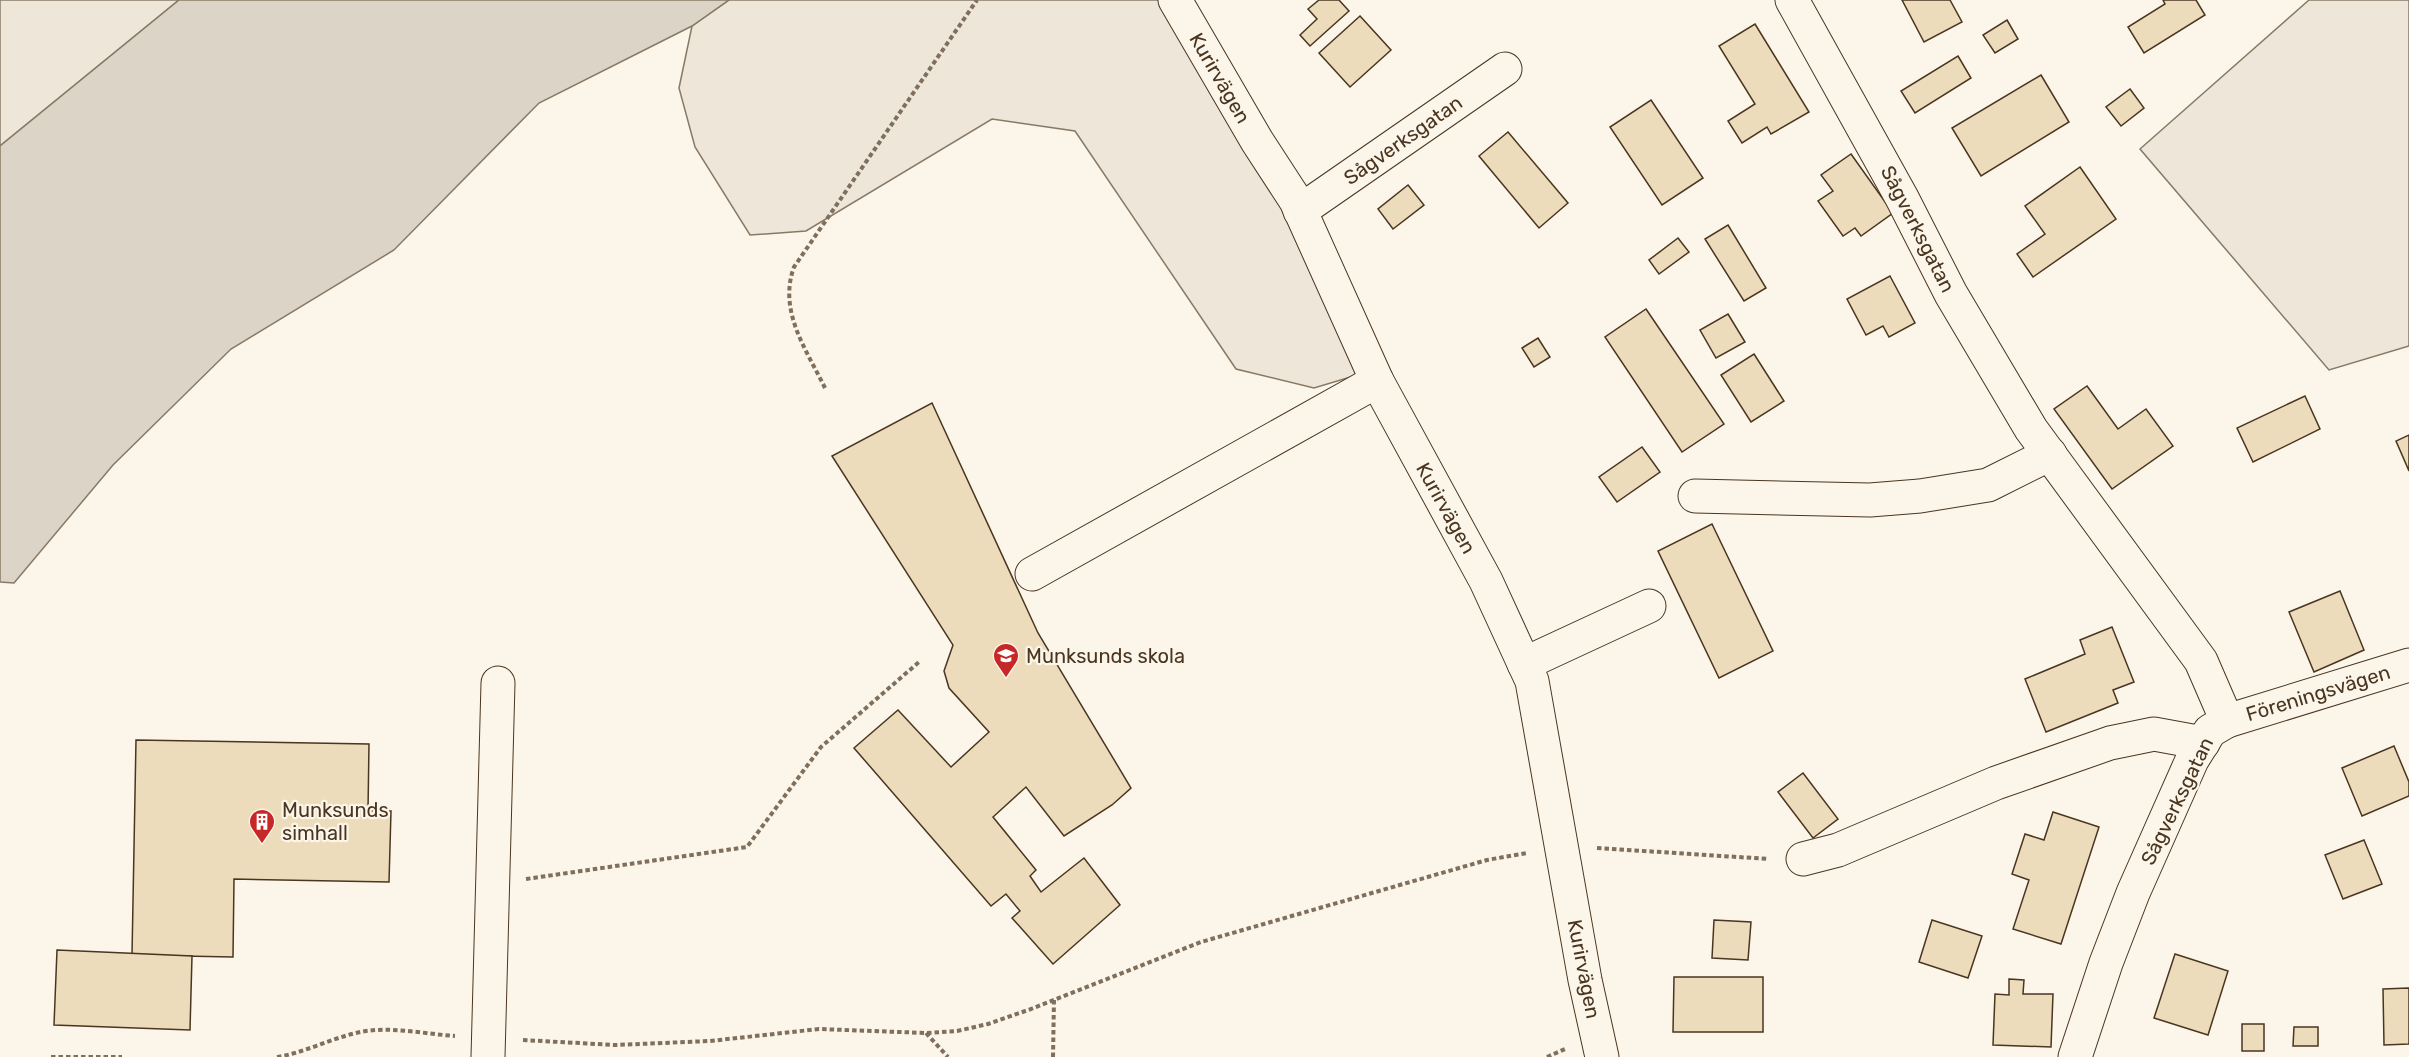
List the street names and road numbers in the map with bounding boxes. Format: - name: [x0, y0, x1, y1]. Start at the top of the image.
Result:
- street label: Kurirvägen: [1184, 28, 1256, 128]
- street label: Sågverksgatan: [1339, 90, 1467, 190]
- street label: Sågverksgatan: [1876, 162, 1960, 296]
- street label: Kurirvägen: [1411, 458, 1481, 558]
- street label: Föreningsvägen: [2243, 660, 2393, 726]
- street label: Sågverksgatan: [2136, 733, 2218, 869]
- street label: Kurirvägen: [1563, 917, 1605, 1021]

